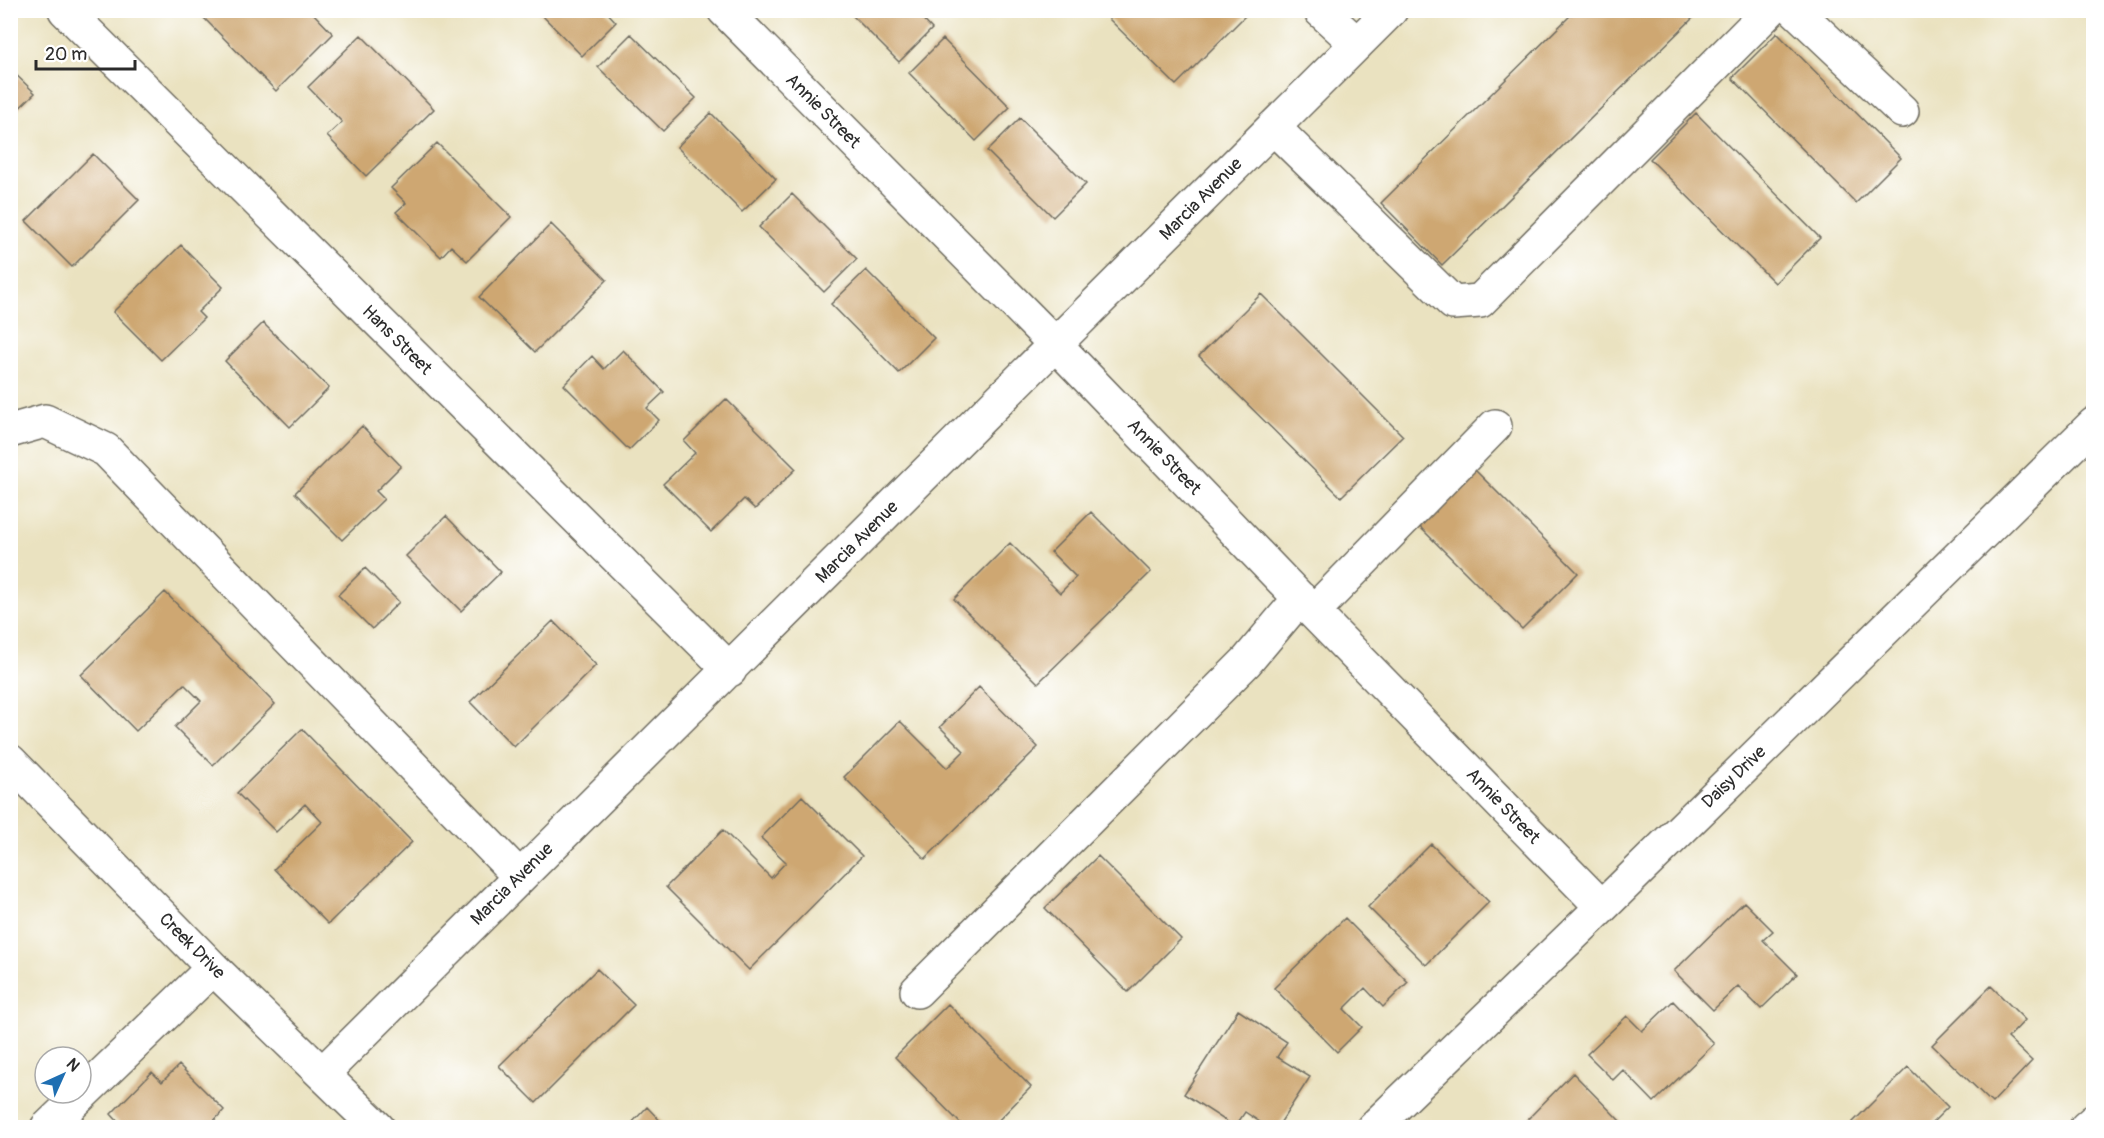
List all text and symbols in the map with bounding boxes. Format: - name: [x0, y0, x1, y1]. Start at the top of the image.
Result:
- scale bar: [36, 33, 135, 71]
- text: 20 m: [45, 43, 87, 66]
- street label: Annie Street: [781, 69, 866, 154]
- street label: Marcia Avenue: [1155, 153, 1247, 245]
- street label: Hans Street: [357, 300, 437, 380]
- street label: Annie Street: [1122, 414, 1206, 500]
- street label: Marcia Avenue: [811, 496, 903, 588]
- street label: Daisy Drive: [1697, 741, 1771, 813]
- street label: Annie Street: [1461, 763, 1545, 849]
- street label: Marcia Avenue: [466, 838, 558, 930]
- street label: Creek Drive: [154, 908, 230, 984]
- north arrow: [33, 1045, 93, 1105]
- text: N: [62, 1054, 84, 1076]

